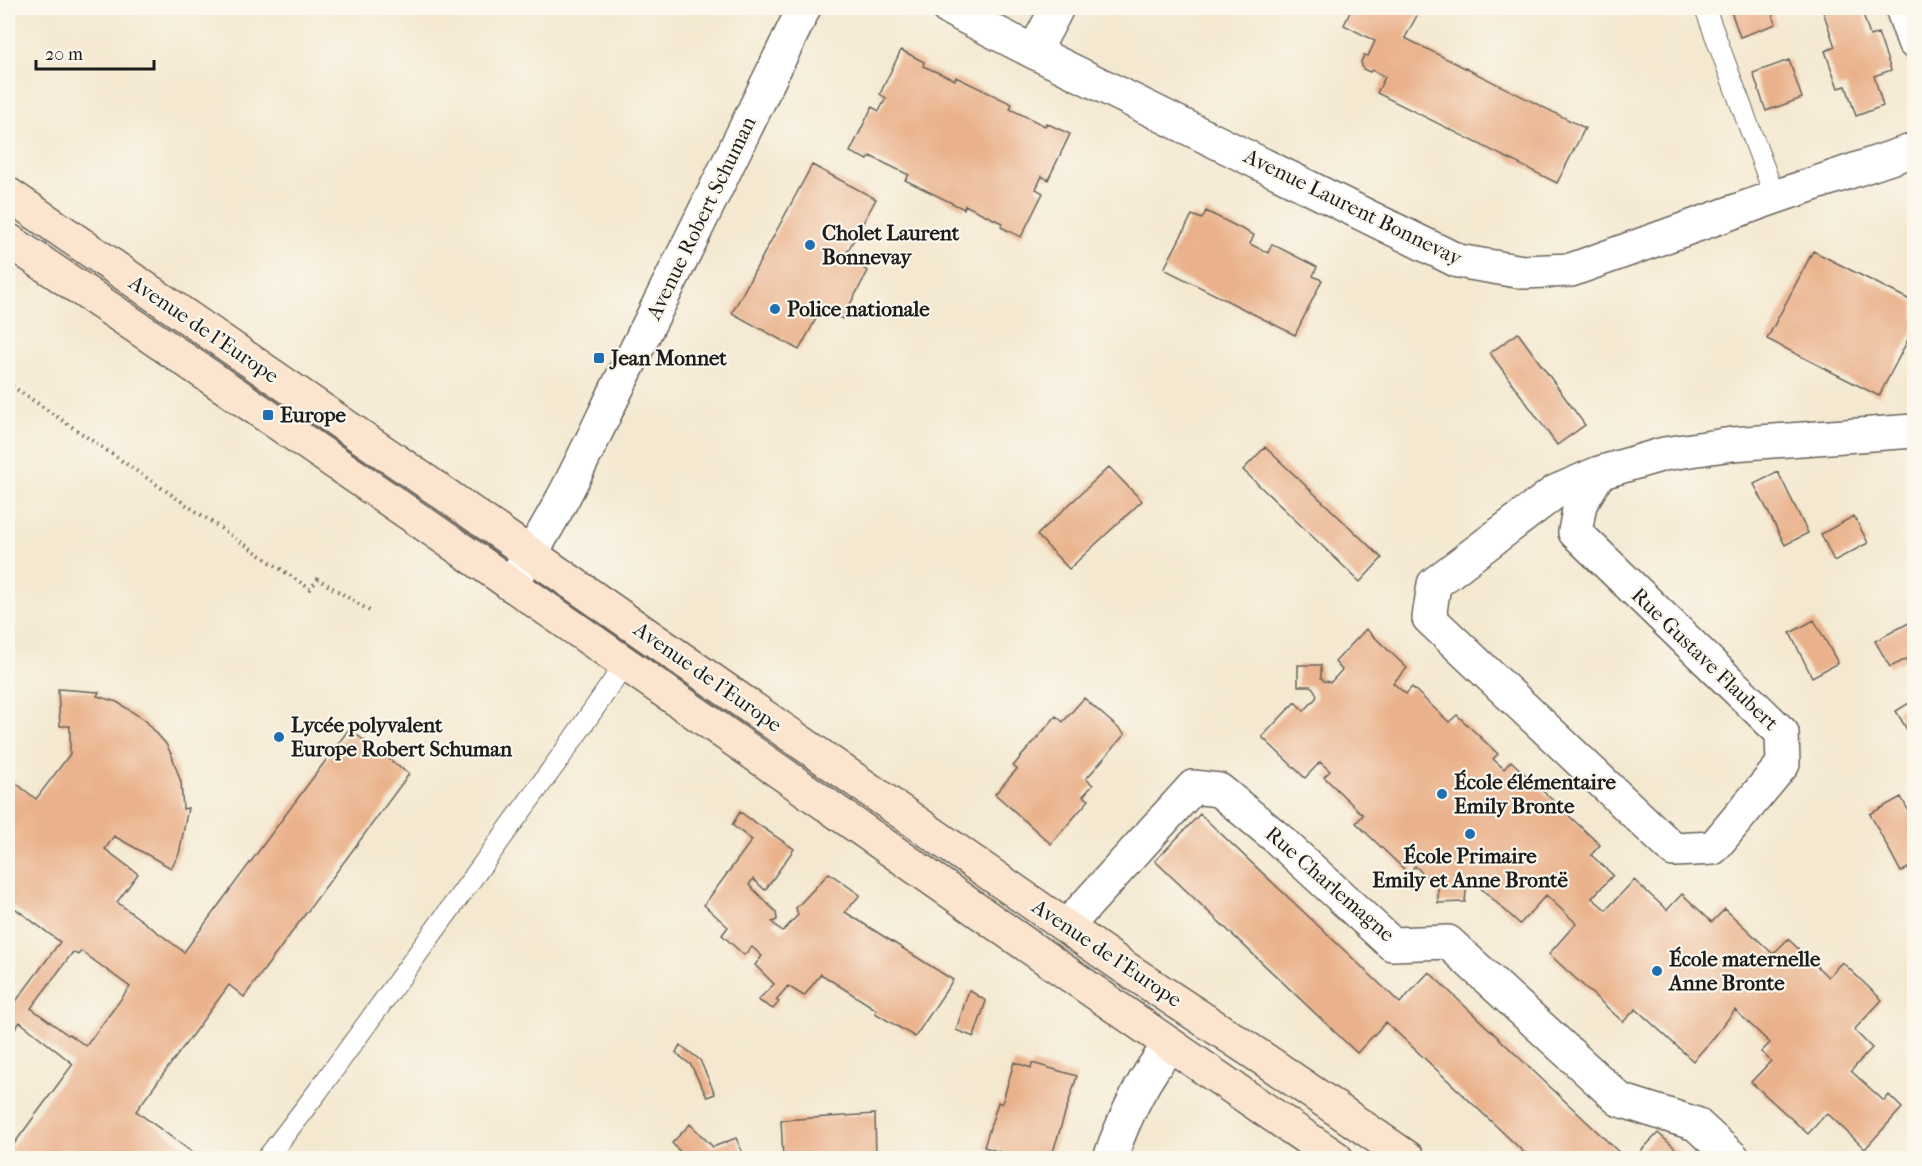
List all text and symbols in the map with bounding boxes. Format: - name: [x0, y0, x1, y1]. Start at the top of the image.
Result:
- scale bar: [36, 33, 154, 71]
- text: 20 m: [45, 44, 83, 65]
- street label: Avenue Robert Schuman: [641, 113, 761, 324]
- street label: Avenue Laurent Bonnevay: [1239, 143, 1467, 271]
- place label: Cholet Laurent Bonnevay: [822, 221, 960, 269]
- marker: Cholet Laurent Bonnevay: [803, 238, 817, 252]
- street label: Avenue de l’Europe: [124, 270, 283, 388]
- place label: Police nationale: [787, 297, 930, 321]
- marker: Police nationale: [768, 302, 782, 316]
- place label: Jean Monnet: [609, 346, 727, 370]
- marker: Jean Monnet: [592, 351, 606, 365]
- place label: Europe: [280, 403, 347, 427]
- marker: Europe: [261, 408, 275, 422]
- street label: Rue Gustave Flaubert: [1627, 583, 1784, 736]
- street label: Avenue de l’Europe: [629, 616, 786, 737]
- place label: Lycée polyvalent Europe Robert Schuman: [291, 713, 513, 761]
- marker: Lycée polyvalent Europe Robert Schuman: [272, 730, 286, 744]
- place label: École élémentaire Emily Bronte: [1454, 769, 1616, 818]
- marker: École élémentaire Emily Bronte: [1435, 787, 1449, 801]
- street label: Rue Charlemagne: [1261, 821, 1399, 947]
- marker: École Primaire Emily et Anne Brontë: [1463, 827, 1477, 841]
- place label: École Primaire Emily et Anne Brontë: [1372, 843, 1568, 892]
- street label: Avenue de l’Europe: [1027, 894, 1186, 1012]
- place label: École maternelle Anne Bronte: [1667, 946, 1821, 995]
- marker: École maternelle Anne Bronte: [1650, 964, 1664, 978]

